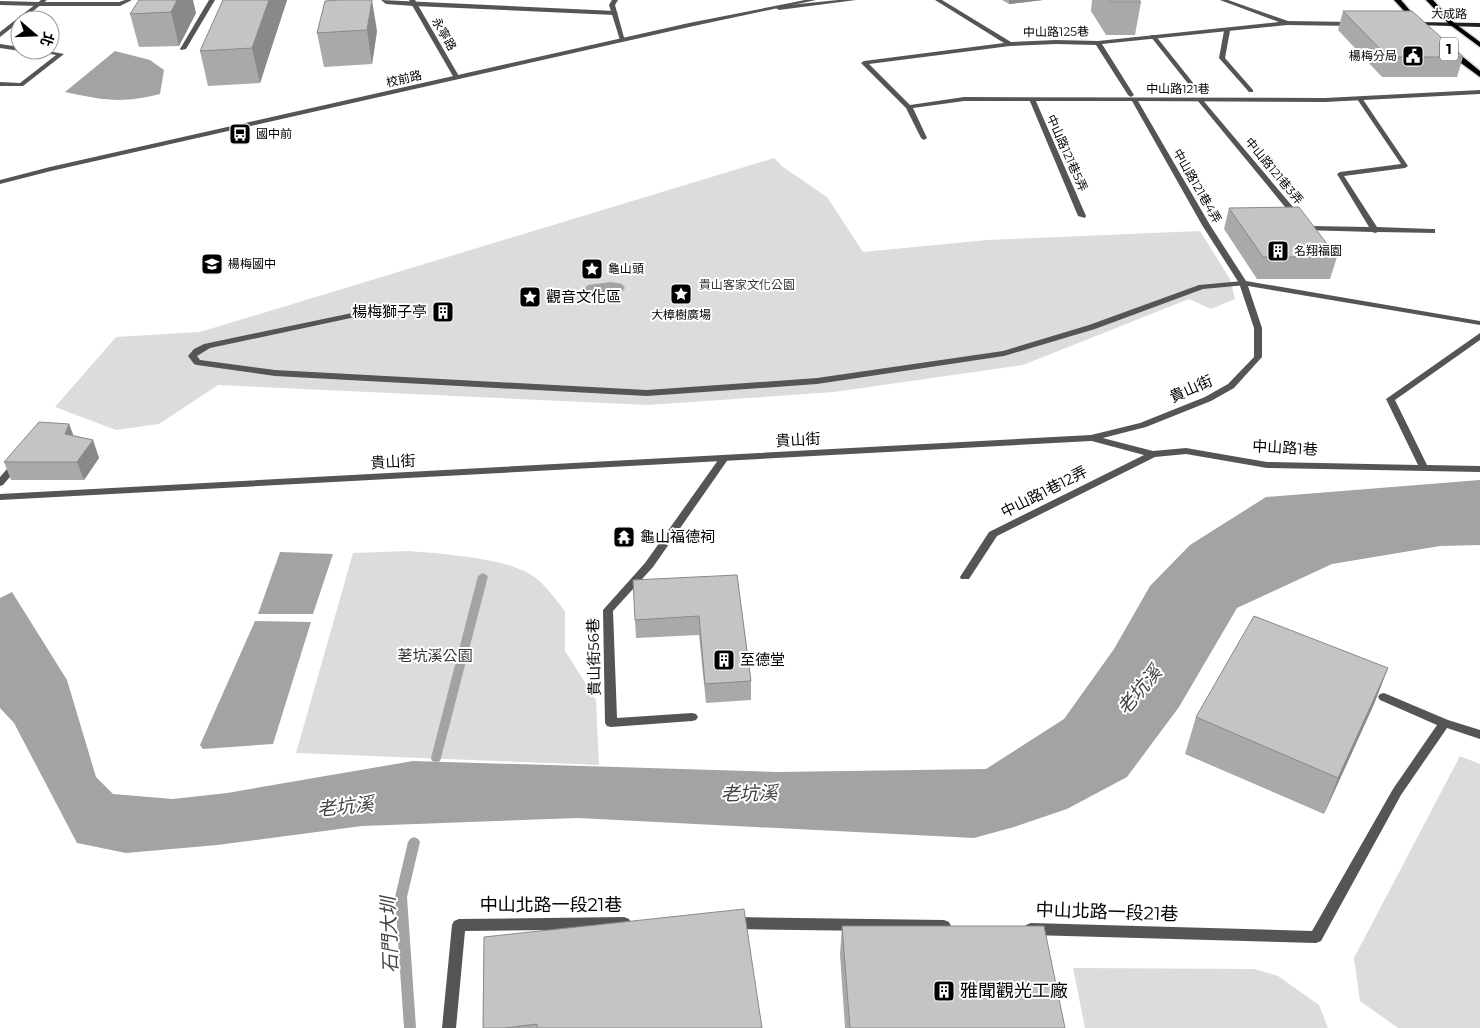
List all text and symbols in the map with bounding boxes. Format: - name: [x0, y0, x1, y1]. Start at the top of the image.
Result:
- street label: 大成路: [1431, 6, 1467, 21]
- north arrow: [10, 10, 60, 60]
- street label: 永寧路: [429, 14, 460, 53]
- street label: 中山路125巷: [1023, 23, 1089, 40]
- text: 北: [37, 30, 58, 49]
- road number: 1: [1440, 38, 1458, 61]
- public building icon: 楊梅分局: [1401, 44, 1425, 68]
- place label: 楊梅分局: [1349, 48, 1397, 63]
- street label: 校前路: [385, 67, 423, 90]
- street label: 中山路121巷: [1146, 81, 1210, 96]
- street label: 中山路121巷5弄: [1044, 112, 1091, 193]
- bus stop icon: 國中前: [228, 122, 252, 146]
- place label: 國中前: [256, 126, 292, 141]
- street label: 中山路121巷3弄: [1242, 134, 1307, 207]
- street label: 中山路121巷4弄: [1170, 146, 1225, 226]
- building icon: 名翔福園: [1266, 239, 1290, 263]
- place label: 名翔福園: [1294, 243, 1342, 258]
- school or university icon: 楊梅國中: [200, 252, 224, 276]
- place label: 楊梅國中: [228, 256, 276, 271]
- place icon: 龜山頭: [580, 257, 604, 281]
- place label: 龜山頭: [608, 261, 644, 276]
- park label: 貴山客家文化公園: [699, 277, 795, 292]
- place icon: 大樟樹廣場: [669, 282, 693, 306]
- place icon: 觀音文化區: [518, 285, 542, 309]
- place label: 觀音文化區: [546, 287, 621, 306]
- building icon: 楊梅獅子亭: [431, 300, 455, 324]
- place label: 楊梅獅子亭: [352, 302, 427, 321]
- place label: 大樟樹廣場: [651, 307, 711, 322]
- street label: 貴山街: [1166, 371, 1215, 406]
- street label: 貴山街: [775, 429, 821, 450]
- street label: 中山路1巷: [1252, 436, 1318, 459]
- street label: 貴山街: [370, 451, 416, 472]
- street label: 中山路1巷12弄: [997, 462, 1090, 521]
- temple icon: 龜山福德祠: [612, 525, 636, 549]
- place label: 龜山福德祠: [640, 527, 715, 546]
- street label: 貴山街56巷: [583, 618, 604, 696]
- park label: 荖坑溪公園: [397, 646, 473, 665]
- building icon: 至德堂: [712, 648, 736, 672]
- place label: 至德堂: [740, 650, 785, 669]
- water label: 老坑溪: [1112, 659, 1168, 720]
- water label: 老坑溪: [720, 781, 781, 805]
- water label: 老坑溪: [315, 792, 378, 821]
- water label: 石門大圳: [377, 894, 402, 973]
- street label: 中山北路一段21巷: [480, 894, 622, 916]
- street label: 中山北路一段21巷: [1035, 899, 1179, 925]
- building icon: 雅聞觀光工廠: [932, 979, 956, 1003]
- place label: 雅聞觀光工廠: [960, 980, 1068, 1002]

